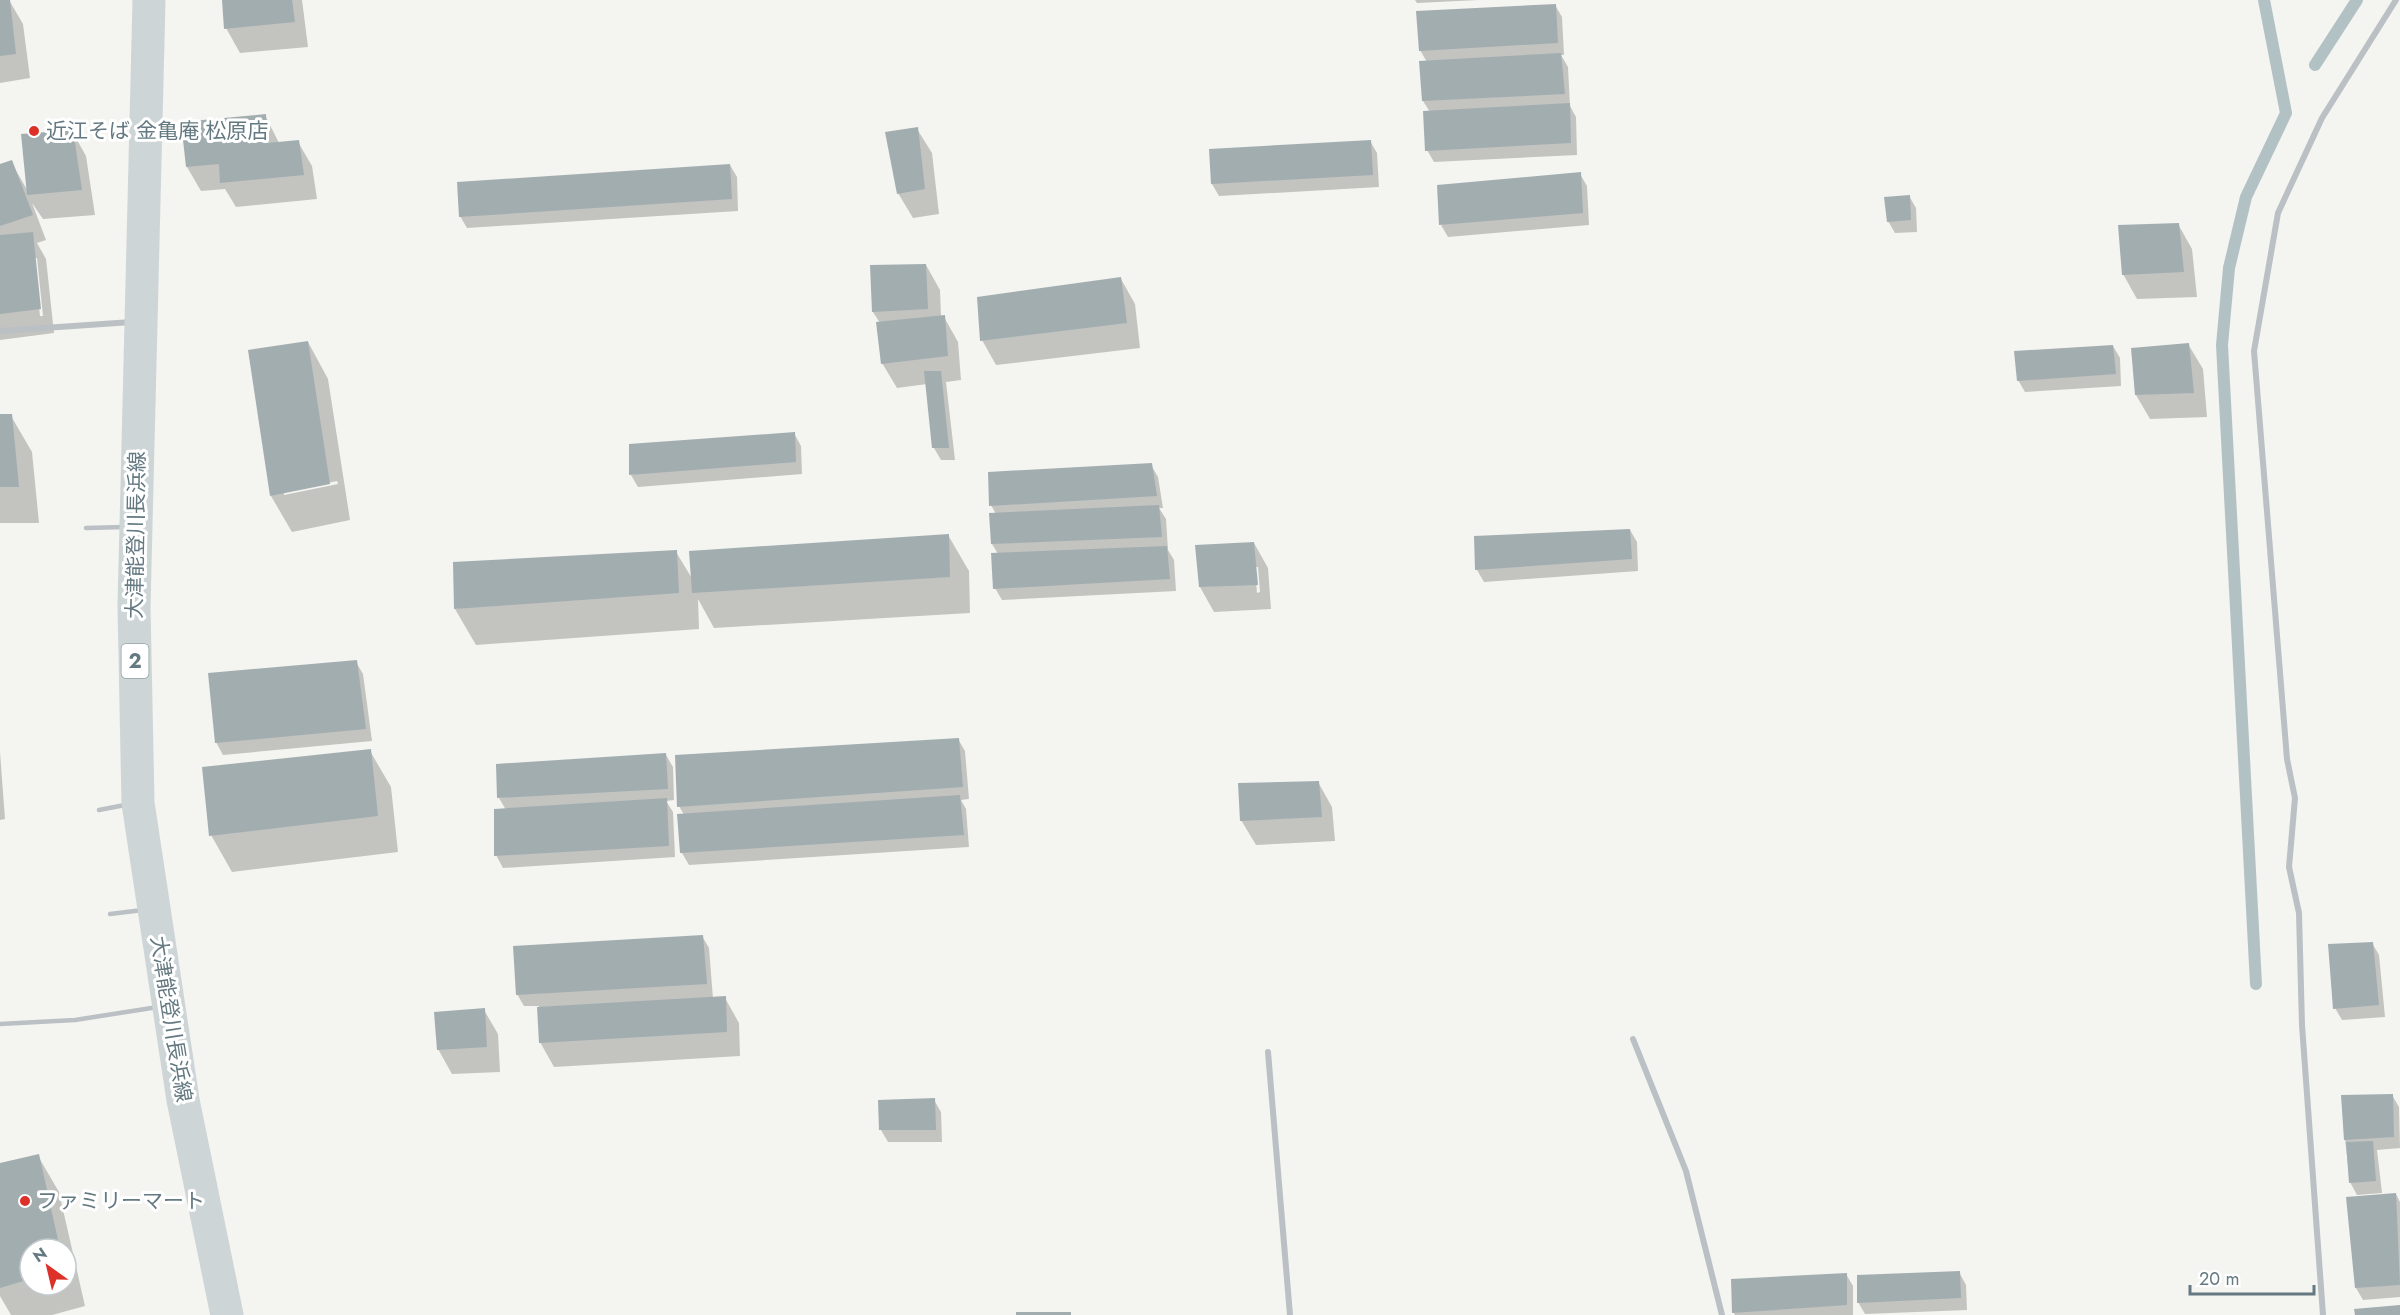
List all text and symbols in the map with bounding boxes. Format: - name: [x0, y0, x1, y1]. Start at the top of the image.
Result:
- place label: 近江そば 金亀庵 松原店: [46, 116, 269, 146]
- marker: 近江そば 金亀庵 松原店: [27, 124, 41, 138]
- street label: 大津能登川長浜線: [120, 451, 152, 619]
- road number: 2: [122, 644, 148, 678]
- street label: 大津能登川長浜線: [143, 934, 199, 1104]
- place label: ファミリーマート: [37, 1186, 205, 1216]
- marker: ファミリーマート: [18, 1194, 32, 1208]
- north arrow: [18, 1237, 78, 1297]
- text: N: [28, 1242, 52, 1268]
- scale bar: [2190, 1258, 2314, 1296]
- text: 20 m: [2199, 1266, 2239, 1292]

